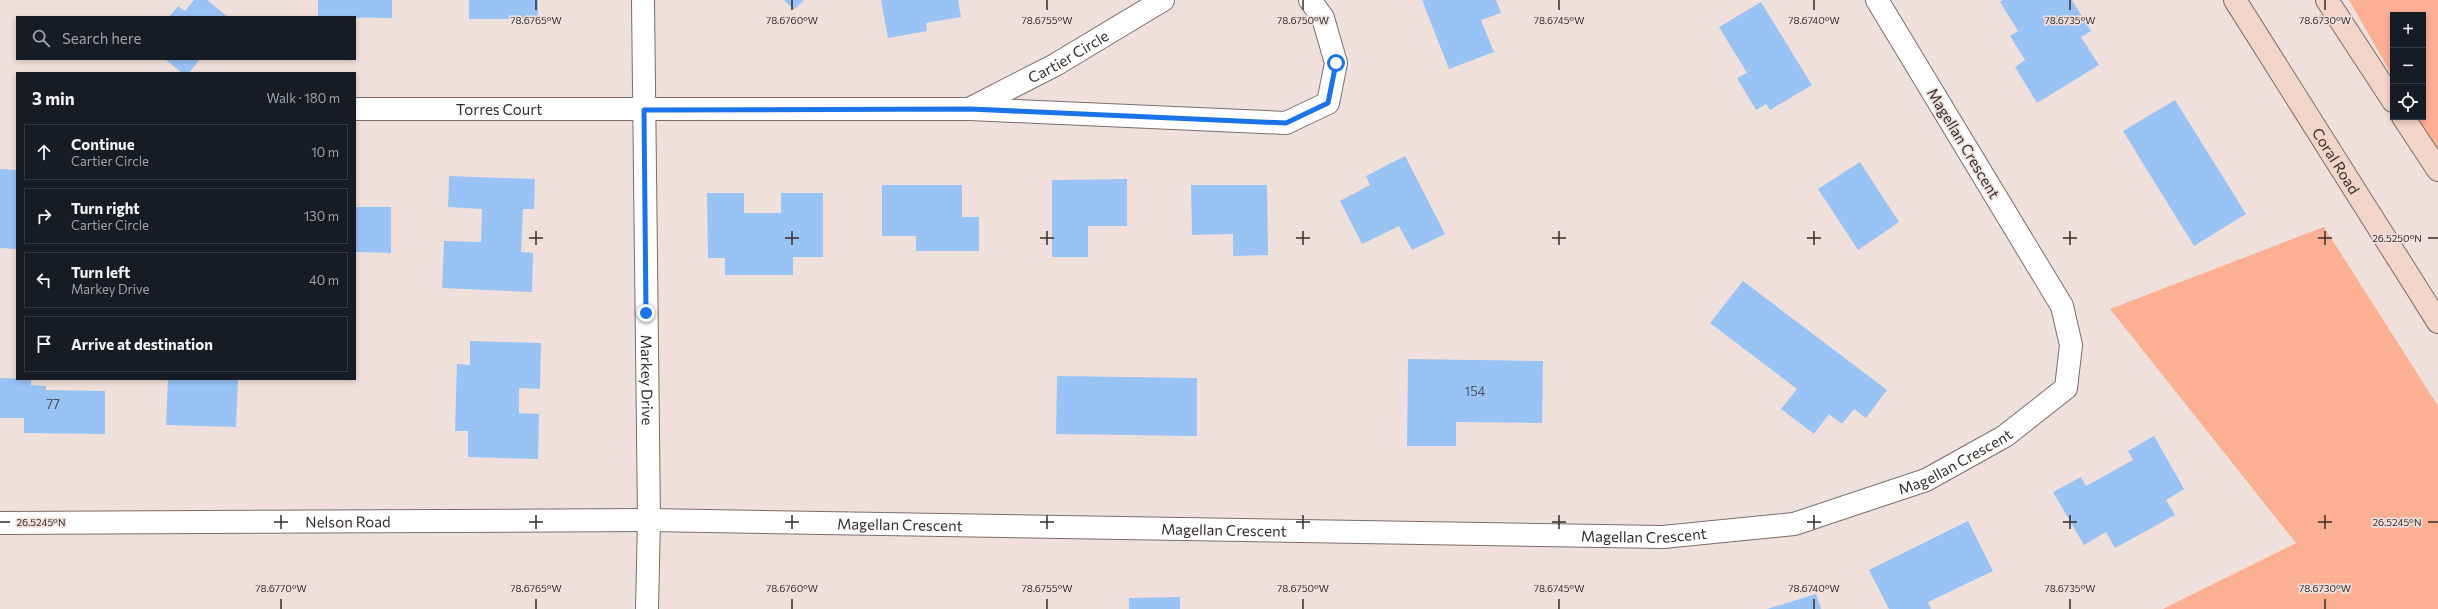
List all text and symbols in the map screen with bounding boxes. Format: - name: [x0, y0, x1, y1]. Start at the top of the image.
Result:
- map controls: [2390, 12, 2426, 120]
- button: +: [2390, 12, 2426, 48]
- text: 78.6765°W: [510, 14, 562, 26]
- text: 78.6760°W: [766, 14, 818, 26]
- text: 78.6755°W: [1021, 14, 1073, 26]
- text: 78.6750°W: [1277, 14, 1329, 26]
- text: 78.6745°W: [1534, 14, 1584, 26]
- text: 78.6740°W: [1788, 14, 1840, 26]
- text: 78.6735°W: [2044, 14, 2096, 26]
- text: 78.6730°W: [2299, 14, 2351, 26]
- search box: [16, 16, 356, 60]
- street label: Cartier Circle: [1025, 26, 1112, 86]
- icon: search: [30, 27, 52, 49]
- text: Search here: [62, 29, 141, 47]
- button: −: [2390, 48, 2426, 84]
- route start: [1327, 54, 1345, 72]
- street label: Magellan Crescent: [1924, 84, 2004, 202]
- button: locate: [2390, 84, 2426, 120]
- text: 3 min: [32, 88, 75, 109]
- text: Walk · 180 m: [266, 90, 340, 106]
- street label: Torres Court: [456, 100, 542, 118]
- street label: Coral Road: [2309, 124, 2364, 197]
- text: Continue: [71, 135, 135, 153]
- icon: ahead: [33, 141, 55, 163]
- text: 10 m: [311, 144, 339, 160]
- text: Cartier Circle: [71, 153, 149, 169]
- text: Turn right: [71, 199, 140, 217]
- icon: right: [33, 205, 55, 227]
- text: 130 m: [304, 208, 339, 224]
- text: Cartier Circle: [71, 217, 149, 233]
- text: 26.5250°N: [2372, 232, 2422, 244]
- text: Turn left: [71, 263, 130, 281]
- icon: left: [33, 269, 55, 291]
- text: 40 m: [309, 272, 339, 288]
- text: Markey Drive: [71, 281, 149, 297]
- route end: [637, 304, 655, 322]
- icon: arrive: [33, 333, 55, 355]
- text: Arrive at destination: [71, 335, 213, 353]
- street label: Markey Drive: [638, 335, 657, 425]
- house number: 154: [1465, 383, 1486, 399]
- house number: 77: [46, 396, 60, 412]
- street label: Magellan Crescent: [1896, 425, 2016, 498]
- street label: Nelson Road: [305, 512, 391, 531]
- street label: Magellan Crescent: [837, 514, 963, 534]
- text: 26.5245°N: [17, 516, 65, 528]
- text: 26.5245°N: [2373, 516, 2421, 528]
- street label: Magellan Crescent: [1161, 520, 1287, 540]
- street label: Magellan Crescent: [1581, 524, 1707, 546]
- text: 78.6770°W: [255, 582, 307, 594]
- text: 78.6765°W: [510, 582, 562, 594]
- text: 78.6760°W: [766, 582, 818, 594]
- text: 78.6755°W: [1021, 582, 1073, 594]
- text: 78.6750°W: [1277, 582, 1329, 594]
- text: 78.6745°W: [1534, 582, 1584, 594]
- text: 78.6740°W: [1788, 582, 1840, 594]
- text: 78.6735°W: [2044, 582, 2096, 594]
- text: 78.6730°W: [2299, 582, 2351, 594]

